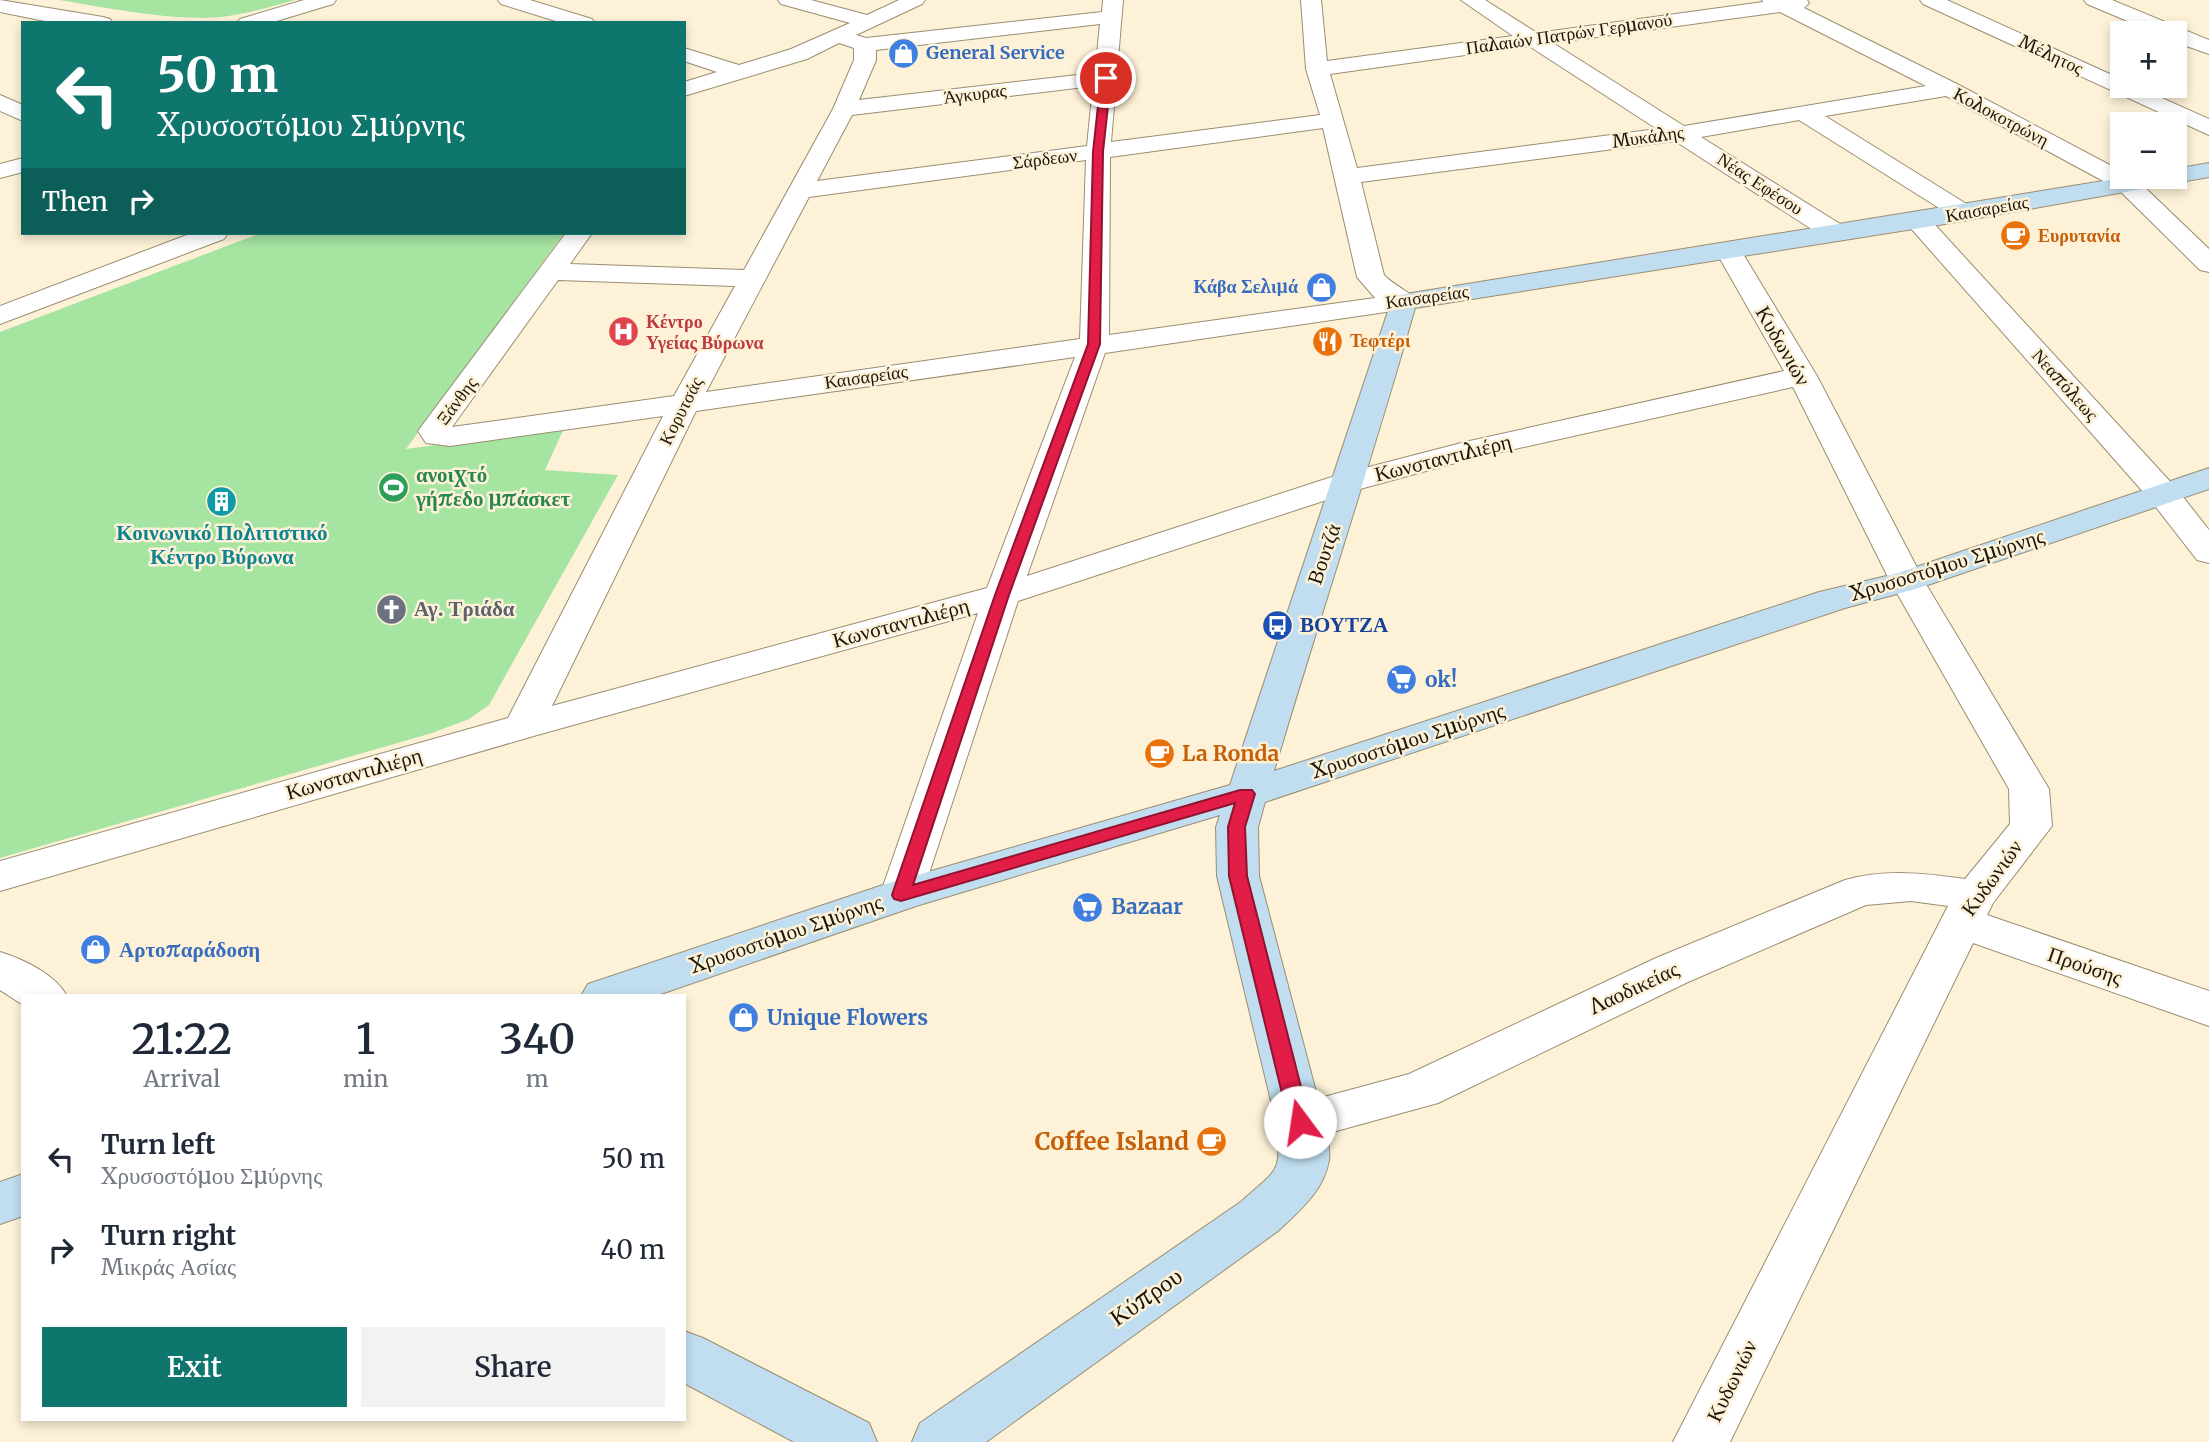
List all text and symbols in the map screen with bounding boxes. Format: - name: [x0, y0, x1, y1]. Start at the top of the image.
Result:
- street label: Παλαιών Πατρών Γερμανού: [1464, 8, 1674, 59]
- map controls: [2110, 21, 2187, 189]
- button: +: [2110, 21, 2187, 98]
- street label: Μέλητος: [2015, 30, 2087, 79]
- shop icon: General Service: [886, 36, 920, 70]
- place label: General Service: [926, 41, 1065, 64]
- text: 50 m: [157, 44, 278, 105]
- pin: [1076, 48, 1136, 108]
- icon: left: [42, 49, 133, 140]
- icon: arrive: [1087, 59, 1125, 97]
- street label: Άγκυρας: [942, 78, 1008, 109]
- street label: Κολοκοτρώνη: [1950, 82, 2053, 151]
- text: Χρυσοστόμου Σμύρνης: [157, 105, 465, 145]
- button: −: [2110, 112, 2187, 189]
- street label: Μυκάλης: [1611, 120, 1685, 153]
- street label: Σάρδεων: [1011, 143, 1079, 174]
- street label: Νέας Εφέσου: [1713, 147, 1808, 220]
- icon: right: [122, 182, 160, 220]
- text: Then: [42, 185, 108, 218]
- street label: Καισαρείας: [1944, 190, 2030, 227]
- cafe icon: Ευρυτανία: [1998, 219, 2032, 253]
- place label: Ευρυτανία: [2038, 224, 2120, 247]
- shop icon: Κάβα Σελιμά: [1304, 270, 1338, 304]
- place label: Κάβα Σελιμά: [1193, 275, 1298, 298]
- street label: Καισαρείας: [1384, 279, 1470, 314]
- street label: Κυδωνιών: [1750, 301, 1817, 390]
- place label: Κέντρο Υγείας Βύρωνα: [646, 310, 764, 354]
- hospital icon: Κέντρο Υγείας Βύρωνα: [606, 315, 640, 349]
- restaurant icon: Τεφτέρι: [1310, 324, 1344, 358]
- place label: Τεφτέρι: [1350, 329, 1411, 352]
- street label: Νεαπόλεως: [2027, 344, 2104, 425]
- street label: Καισαρείας: [823, 359, 909, 394]
- street label: Ξάνθης: [431, 372, 482, 429]
- street label: Κορυτσάς: [654, 373, 707, 449]
- street label: Κωνσταντιλιέρη: [1372, 427, 1514, 488]
- place label: ανοιχτό γήπεδο μπάσκετ: [415, 461, 570, 512]
- sports icon: ανοιχτό γήπεδο μπάσκετ: [376, 470, 410, 504]
- building icon: Κοινωνικό Πολιτιστικό Κέντρο Βύρωνα: [205, 484, 239, 518]
- place label: Κοινωνικό Πολιτιστικό Κέντρο Βύρωνα: [116, 519, 328, 570]
- street label: Βουτζά: [1301, 520, 1346, 588]
- street label: Χρυσοστόμου Σμύρνης: [1846, 522, 2048, 607]
- street label: Κωνσταντιλιέρη: [830, 591, 972, 654]
- church icon: Αγ. Τριάδα: [374, 592, 408, 626]
- place label: Αγ. Τριάδα: [414, 595, 515, 622]
- bus stop icon: ΒΟΥΤΖΑ: [1260, 608, 1294, 642]
- place label: ΒΟΥΤΖΑ: [1300, 611, 1389, 638]
- supermarket icon: ok!: [1385, 663, 1419, 697]
- place label: ok!: [1425, 666, 1457, 693]
- street label: Χρυσοστόμου Σμύρνης: [1308, 696, 1509, 785]
- cafe icon: La Ronda: [1142, 737, 1176, 771]
- place label: La Ronda: [1182, 740, 1280, 767]
- street label: Κωνσταντιλιέρη: [283, 741, 425, 806]
- street label: Κυδωνιών: [1955, 834, 2028, 921]
- street label: Χρυσοστόμου Σμύρνης: [686, 888, 886, 979]
- supermarket icon: Bazaar: [1071, 890, 1105, 924]
- place label: Bazaar: [1111, 893, 1183, 920]
- shop icon: Αρτοπαράδοση: [79, 933, 113, 967]
- place label: Αρτοπαράδοση: [119, 936, 260, 963]
- street label: Προύσης: [2044, 940, 2127, 991]
- street label: Λαοδικείας: [1584, 955, 1683, 1020]
- shop icon: Unique Flowers: [727, 1001, 761, 1035]
- place label: Unique Flowers: [767, 1004, 928, 1031]
- text: 21:22: [131, 1013, 232, 1065]
- text: 1: [356, 1013, 375, 1065]
- text: 340: [499, 1013, 575, 1065]
- text: Arrival: [144, 1064, 220, 1093]
- text: min: [343, 1064, 388, 1093]
- text: m: [526, 1064, 549, 1093]
- position arrow: [1263, 1085, 1337, 1159]
- cafe icon: Coffee Island: [1195, 1125, 1229, 1159]
- place label: Coffee Island: [1035, 1126, 1189, 1157]
- text: Turn left: [101, 1128, 215, 1161]
- icon: left: [42, 1140, 80, 1178]
- text: 50 m: [601, 1142, 665, 1175]
- text: Χρυσοστόμου Σμύρνης: [101, 1161, 322, 1190]
- text: Turn right: [101, 1219, 236, 1252]
- icon: right: [42, 1231, 80, 1269]
- text: 40 m: [601, 1233, 665, 1266]
- text: Μικράς Ασίας: [101, 1252, 236, 1281]
- street label: Κύπρου: [1103, 1260, 1188, 1333]
- button: Exit: [42, 1327, 347, 1407]
- button: Share: [361, 1327, 665, 1407]
- street label: Κυδωνιών: [1700, 1335, 1763, 1426]

